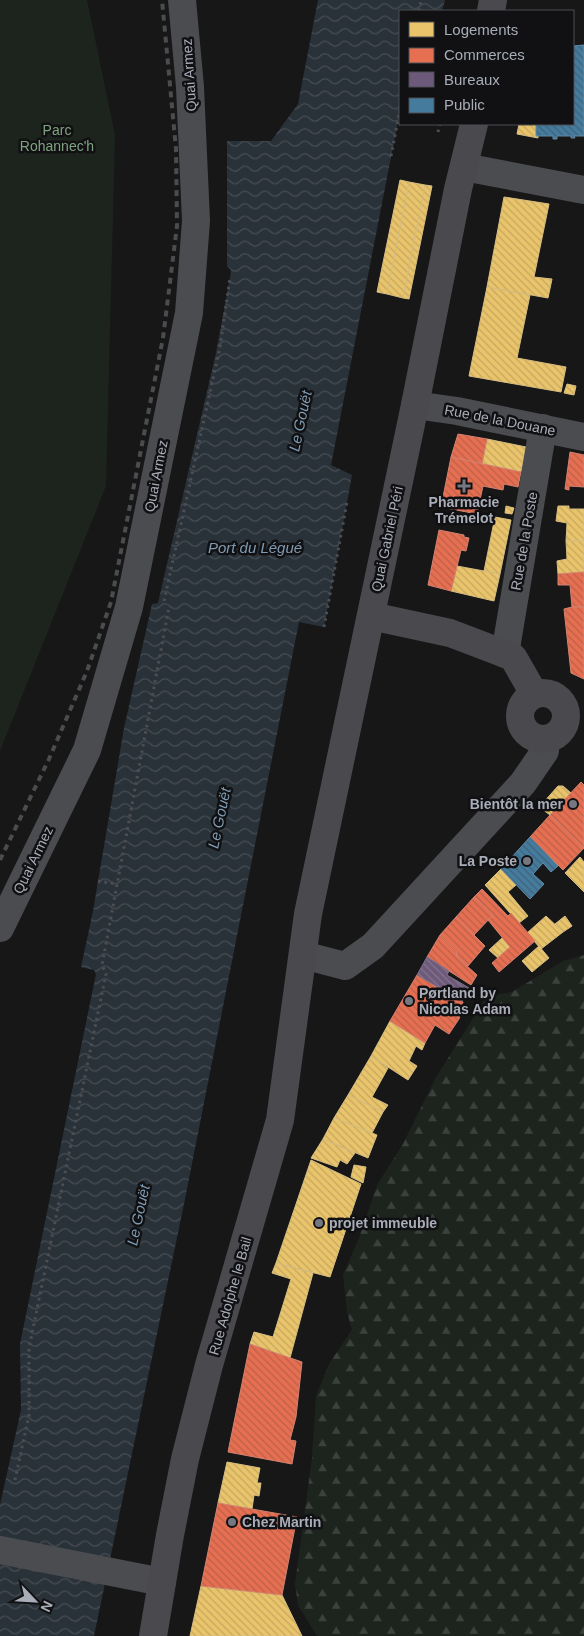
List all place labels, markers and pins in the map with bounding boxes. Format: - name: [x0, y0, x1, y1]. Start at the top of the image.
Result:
- marker: Pharmacie Trémelot: [458, 480, 470, 492]
- place label: Pharmacie Trémelot: [429, 494, 500, 526]
- place label: Bientôt la mer: [470, 796, 564, 812]
- marker: Bientôt la mer: [567, 798, 579, 810]
- place label: La Poste: [459, 853, 517, 869]
- marker: La Poste: [521, 855, 533, 867]
- place label: Pørtland by Nicolas Adam: [419, 985, 511, 1017]
- marker: Pørtland by Nicolas Adam: [403, 995, 415, 1007]
- place label: projet immeuble: [329, 1215, 437, 1231]
- marker: projet immeuble: [313, 1217, 325, 1229]
- place label: Chez Martin: [242, 1514, 321, 1530]
- marker: Chez Martin: [226, 1516, 238, 1528]

